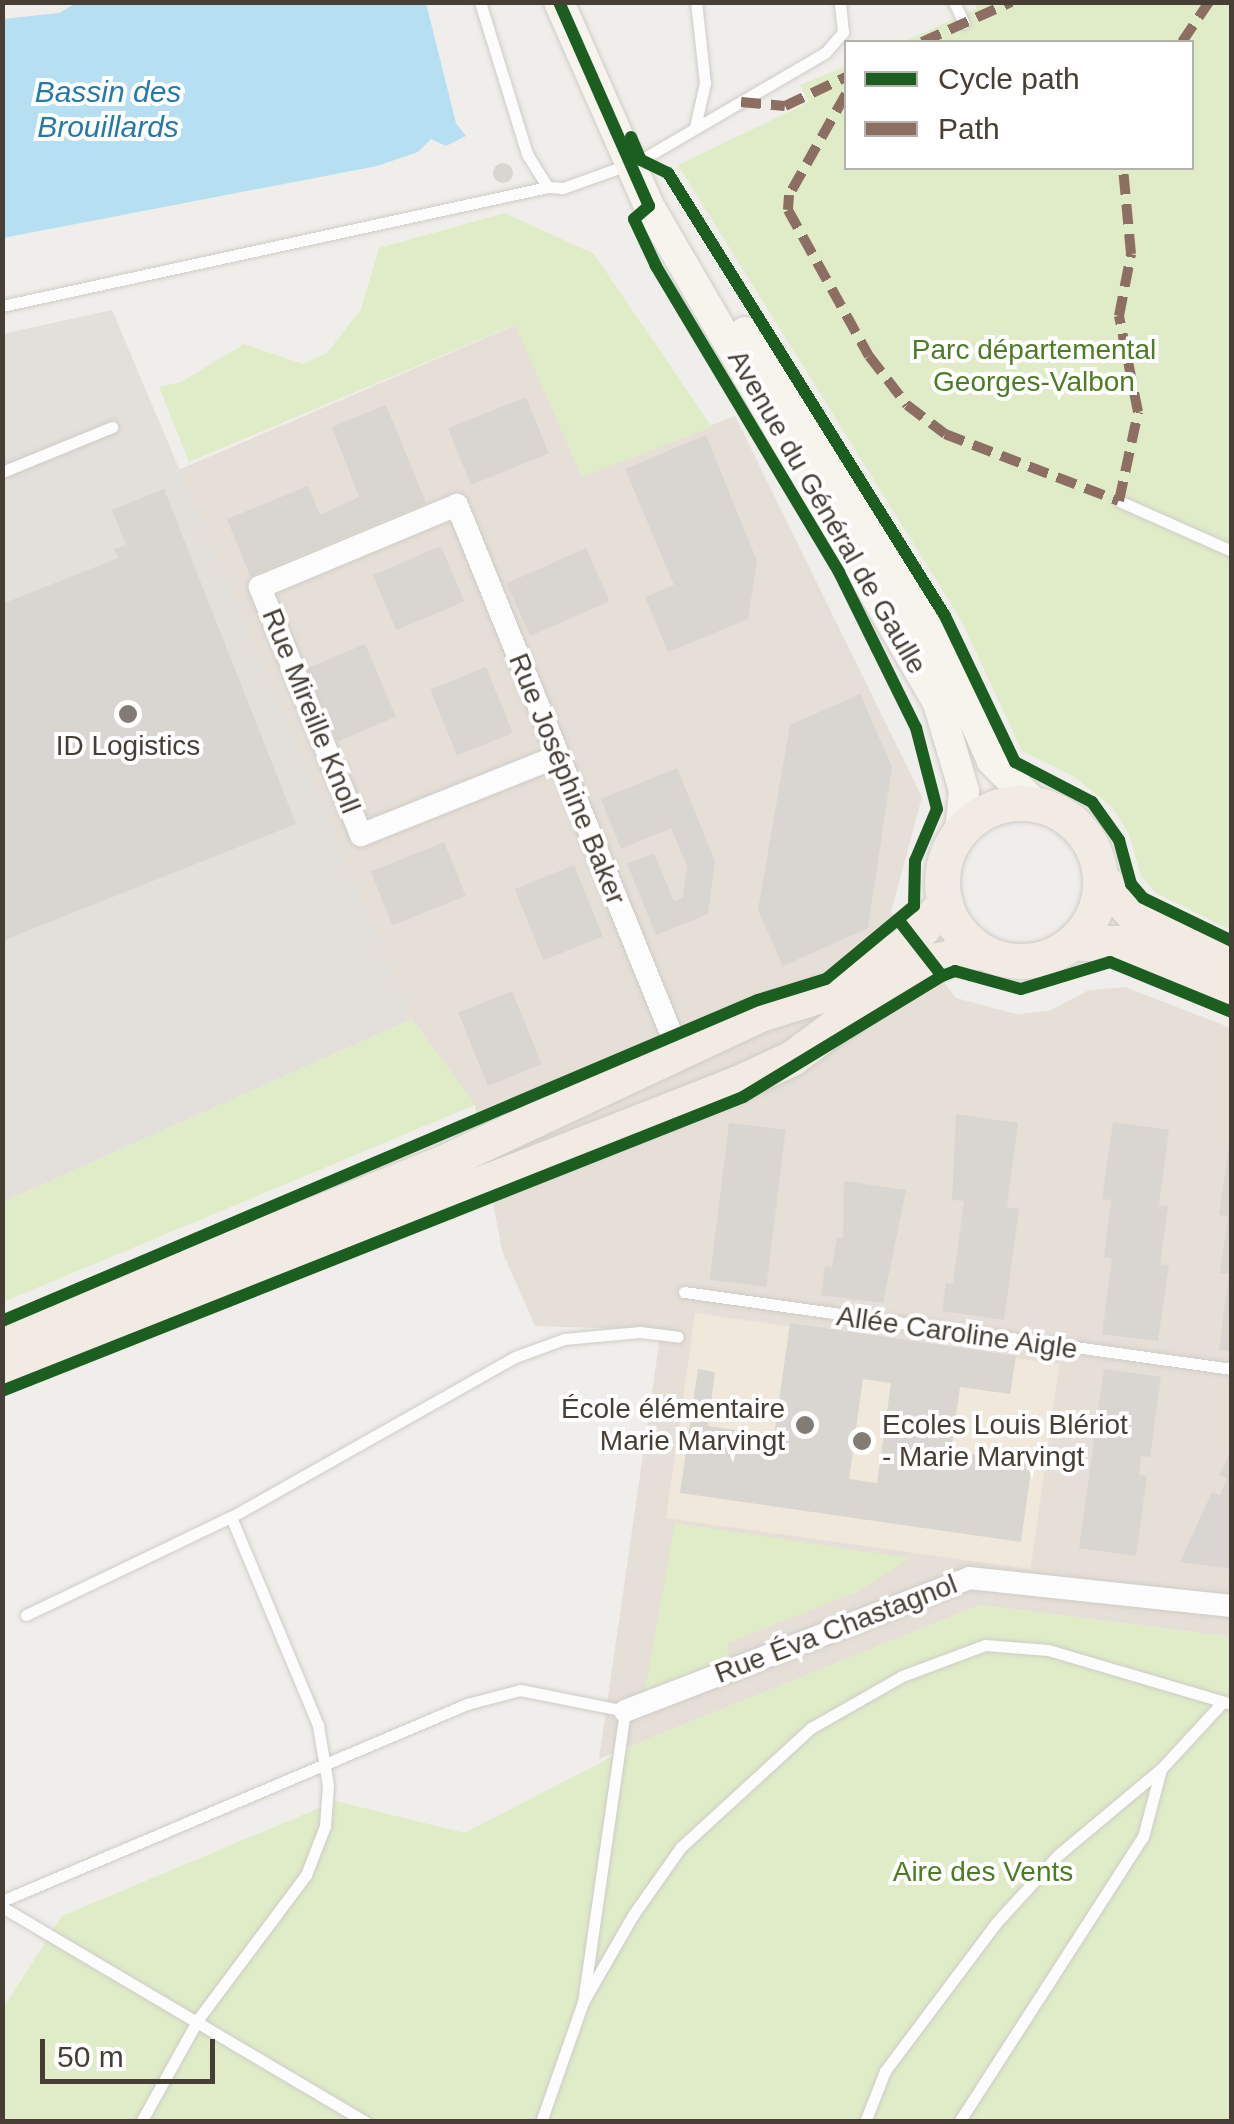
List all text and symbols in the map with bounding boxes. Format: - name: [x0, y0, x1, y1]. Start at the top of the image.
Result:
- legend: [844, 40, 1194, 170]
- text: Cycle path: [938, 62, 1080, 95]
- water label: Bassin des Brouillards: [35, 74, 181, 144]
- text: Path: [938, 112, 1000, 145]
- park label: Parc départemental Georges-Valbon: [912, 333, 1156, 399]
- street label: Avenue du Général de Gaulle: [720, 344, 934, 680]
- street label: Rue Mireille Knoll: [255, 604, 367, 818]
- street label: Rue Joséphine Baker: [501, 649, 633, 909]
- marker: ID Logistics: [117, 703, 139, 725]
- place label: ID Logistics: [56, 729, 200, 763]
- street label: Allée Caroline Aigle: [834, 1299, 1080, 1367]
- place label: École élémentaire Marie Marvingt: [561, 1392, 785, 1458]
- place label: Ecoles Louis Blériot - Marie Marvingt: [882, 1408, 1128, 1474]
- marker: École élémentaire Marie Marvingt: [794, 1414, 816, 1436]
- marker: Ecoles Louis Blériot - Marie Marvingt: [851, 1430, 873, 1452]
- street label: Rue Éva Chastagnol: [710, 1567, 962, 1691]
- park label: Aire des Vents: [893, 1855, 1073, 1889]
- scale bar: [45, 2019, 220, 2081]
- text: 50 m: [57, 2040, 124, 2073]

